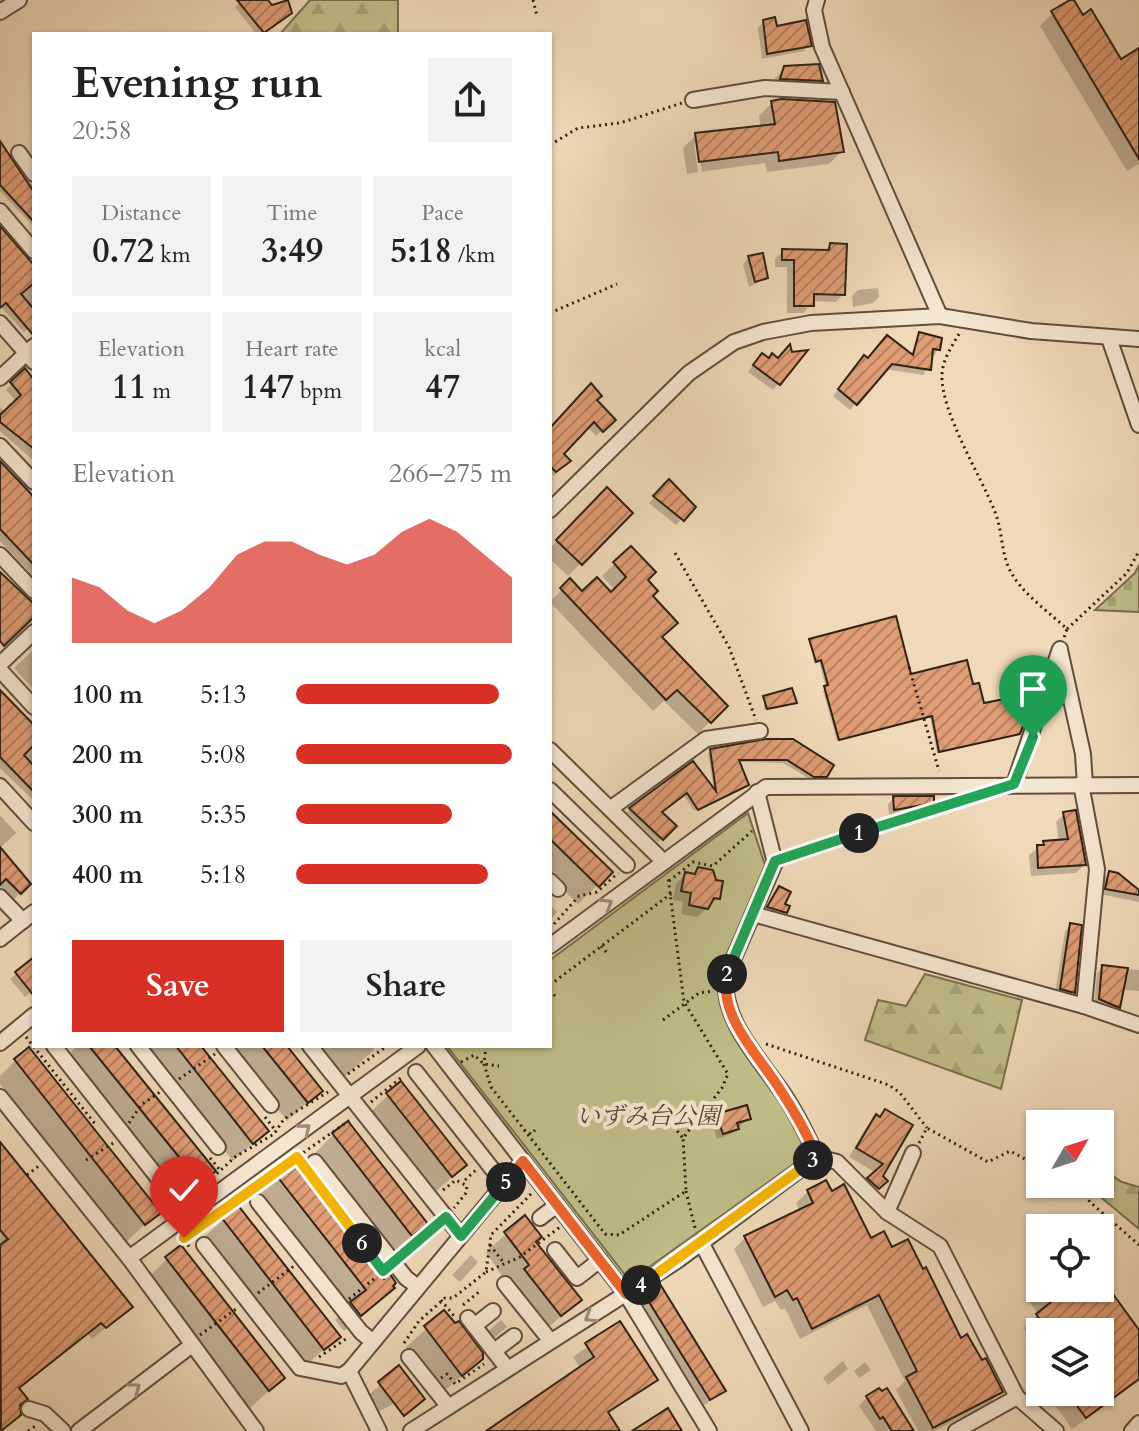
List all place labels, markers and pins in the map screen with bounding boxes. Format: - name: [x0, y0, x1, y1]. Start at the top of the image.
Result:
- pin: [999, 655, 1067, 737]
- pin: 1: [839, 813, 879, 853]
- pin: 2: [707, 954, 747, 994]
- pin: 3: [793, 1140, 833, 1180]
- pin: [150, 1156, 218, 1238]
- pin: 5: [486, 1162, 526, 1202]
- pin: 6: [342, 1223, 382, 1263]
- pin: 4: [621, 1265, 661, 1305]

